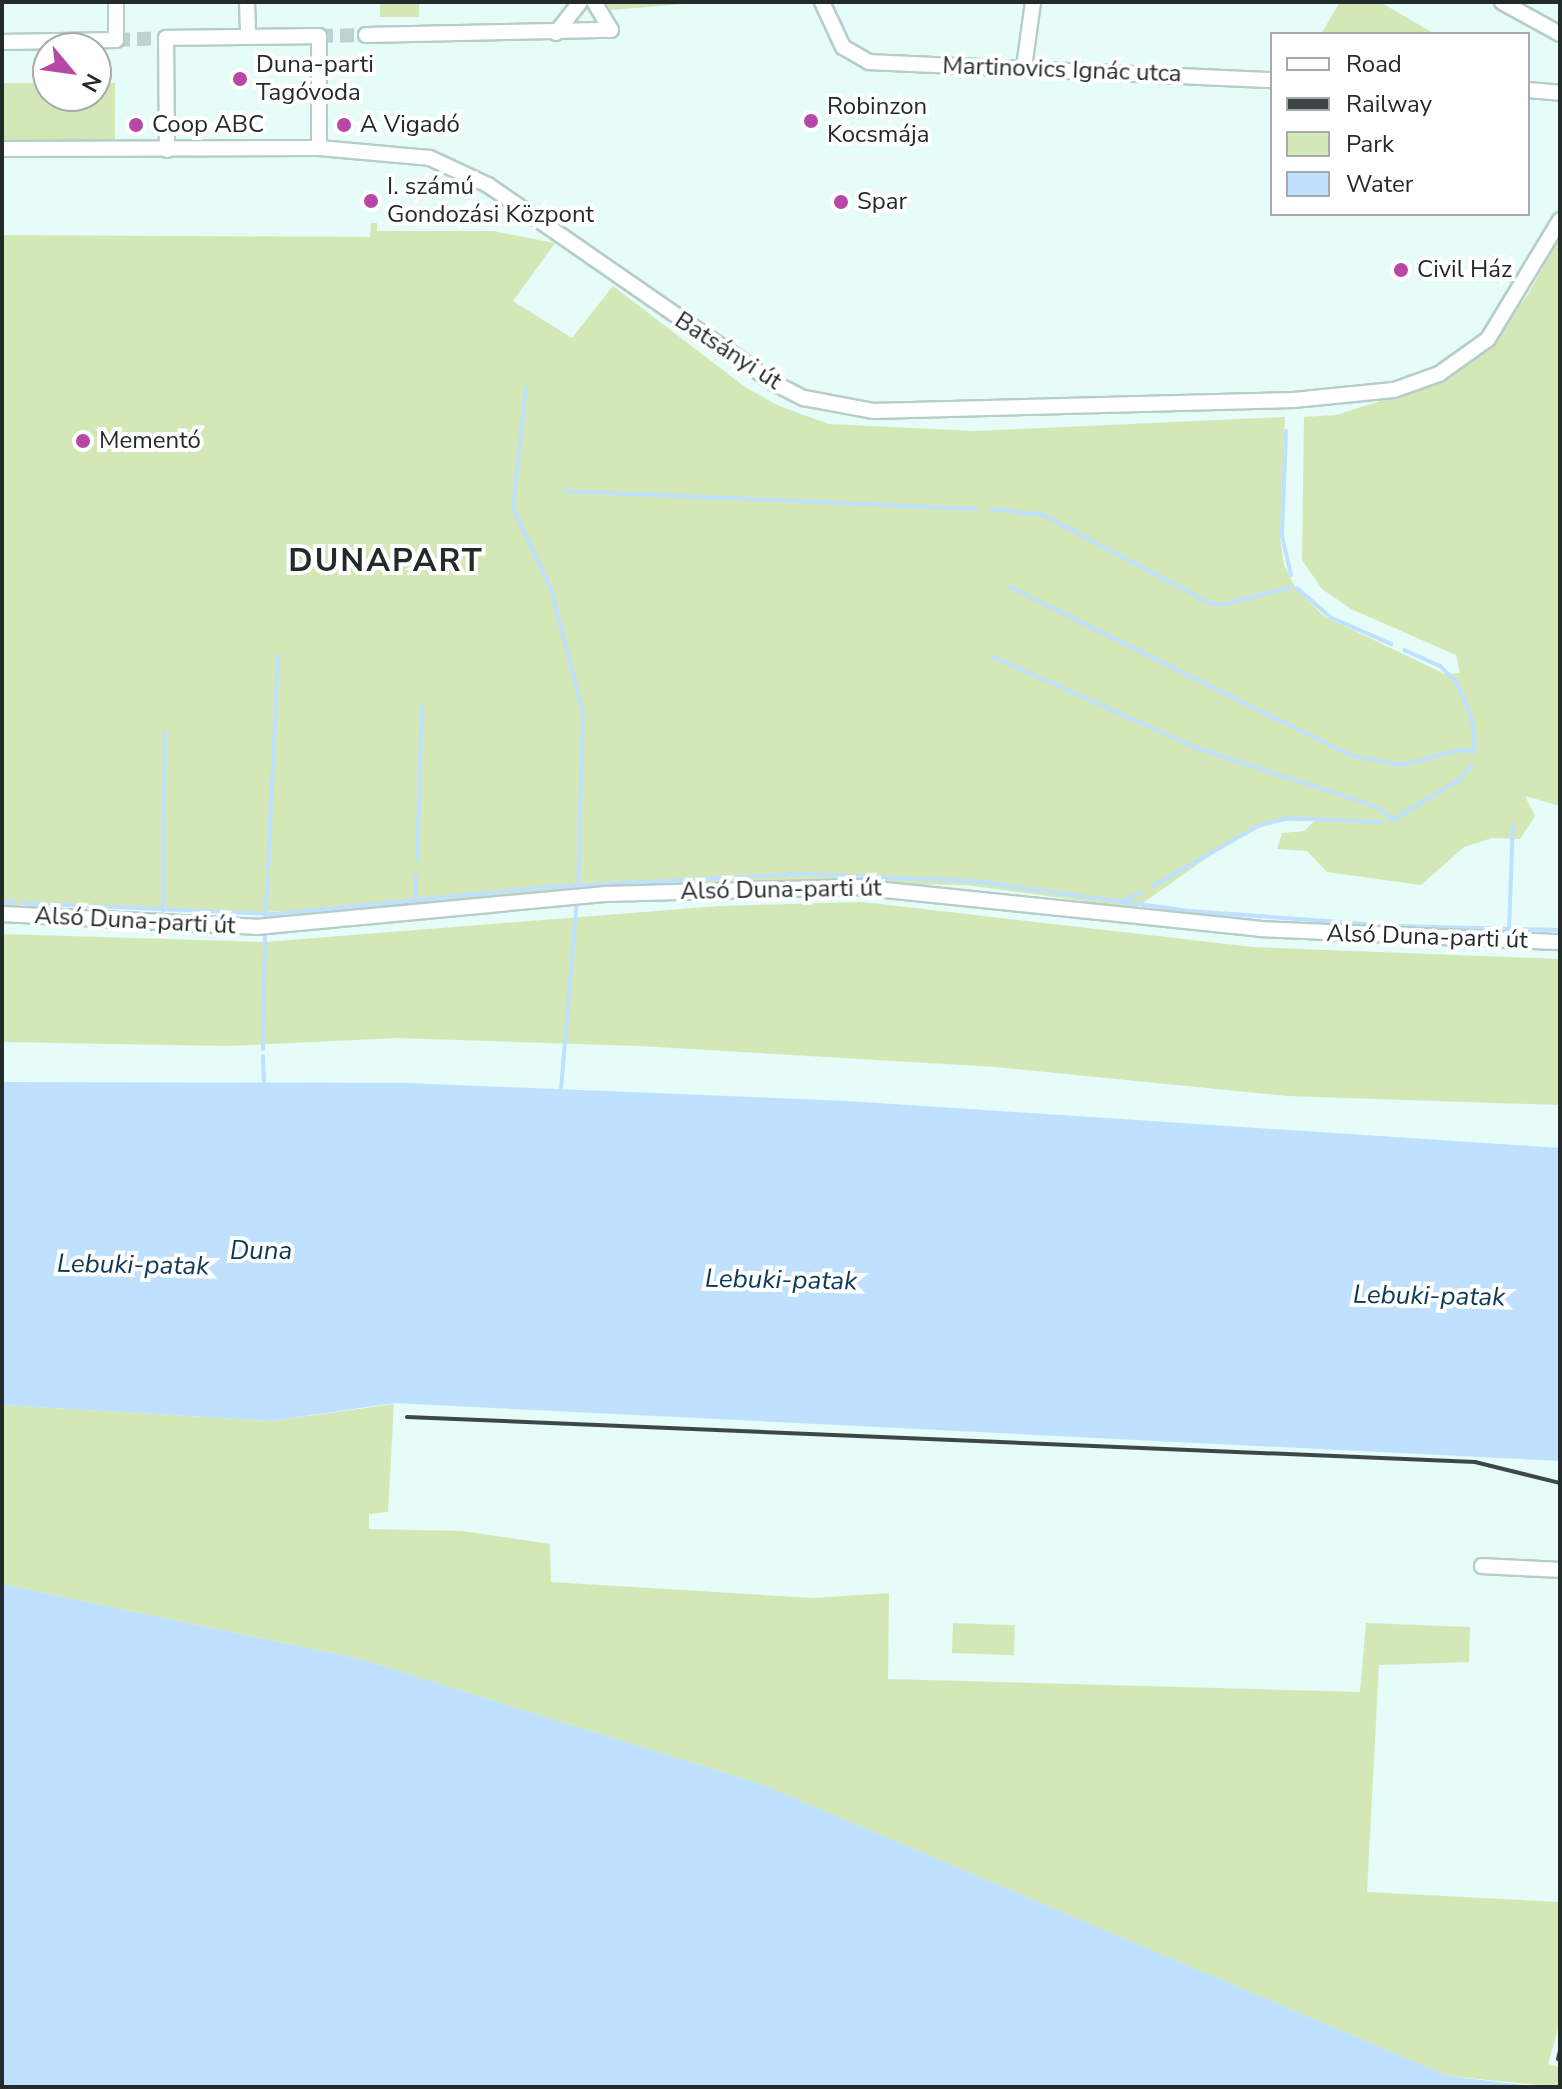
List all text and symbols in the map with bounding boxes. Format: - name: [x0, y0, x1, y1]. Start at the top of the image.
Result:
- north arrow: [32, 32, 112, 112]
- legend: [1270, 32, 1530, 216]
- text: Road: [1346, 48, 1402, 80]
- place label: Duna-parti Tagóvoda: [256, 51, 374, 107]
- street label: Martinovics Ignác utca: [942, 51, 1182, 89]
- text: N: [74, 68, 108, 97]
- marker: Duna-parti Tagóvoda: [231, 70, 249, 88]
- text: Railway: [1346, 88, 1432, 120]
- place label: Robinzon Kocsmája: [827, 93, 929, 149]
- place label: Coop ABC: [152, 111, 264, 139]
- place label: A Vigadó: [360, 111, 460, 139]
- marker: Robinzon Kocsmája: [802, 112, 820, 130]
- marker: Coop ABC: [127, 116, 145, 134]
- marker: A Vigadó: [335, 116, 353, 134]
- text: Park: [1346, 128, 1394, 160]
- text: Water: [1346, 168, 1413, 200]
- place label: I. számú Gondozási Központ: [387, 173, 594, 229]
- place label: Spar: [857, 188, 907, 216]
- marker: I. számú Gondozási Központ: [362, 192, 380, 210]
- marker: Spar: [832, 193, 850, 211]
- place label: Civil Ház: [1417, 256, 1512, 284]
- marker: Civil Ház: [1392, 261, 1410, 279]
- street label: Batsányi út: [669, 306, 787, 396]
- place label: Mementó: [99, 427, 201, 455]
- marker: Mementó: [74, 432, 92, 450]
- district label: DUNAPART: [288, 542, 484, 580]
- street label: Alsó Duna-parti út: [680, 874, 882, 906]
- street label: Alsó Duna-parti út: [34, 901, 236, 941]
- street label: Alsó Duna-parti út: [1326, 919, 1528, 955]
- water label: Duna: [230, 1235, 292, 1267]
- water label: Lebuki-patak: [57, 1248, 209, 1282]
- water label: Lebuki-patak: [705, 1263, 857, 1297]
- water label: Lebuki-patak: [1353, 1279, 1505, 1313]

